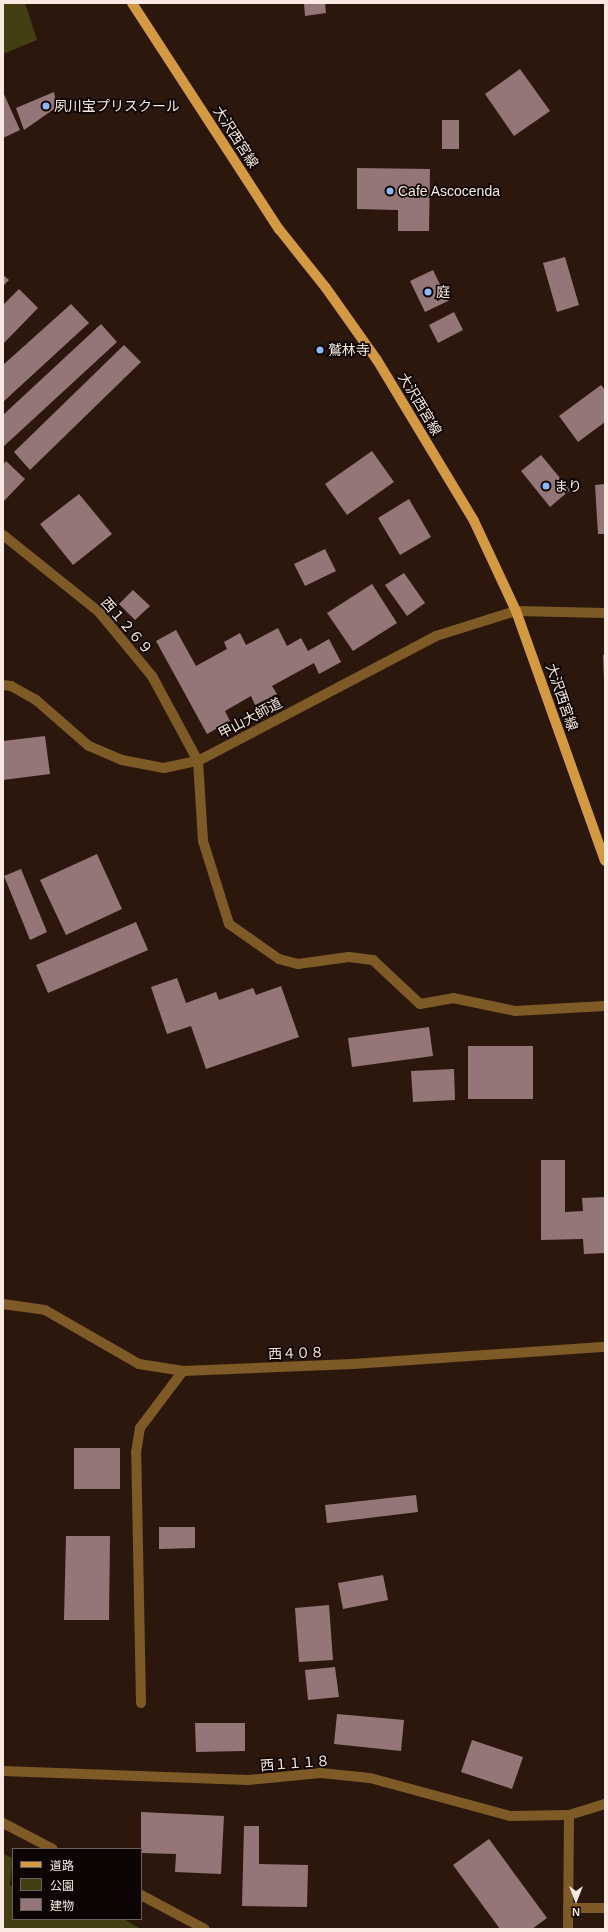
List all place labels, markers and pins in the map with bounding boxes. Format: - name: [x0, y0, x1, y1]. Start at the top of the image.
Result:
- place label: 夙川宝プリスクール: [54, 98, 180, 114]
- marker: 夙川宝プリスクール: [41, 101, 51, 111]
- place label: Cafe Ascocenda: [398, 183, 501, 199]
- marker: Cafe Ascocenda: [385, 186, 395, 196]
- place label: 庭: [436, 284, 450, 300]
- marker: 庭: [423, 287, 433, 297]
- place label: 鷲林寺: [328, 342, 370, 358]
- marker: 鷲林寺: [315, 345, 325, 355]
- place label: まり: [554, 478, 582, 494]
- marker: まり: [541, 481, 551, 491]

